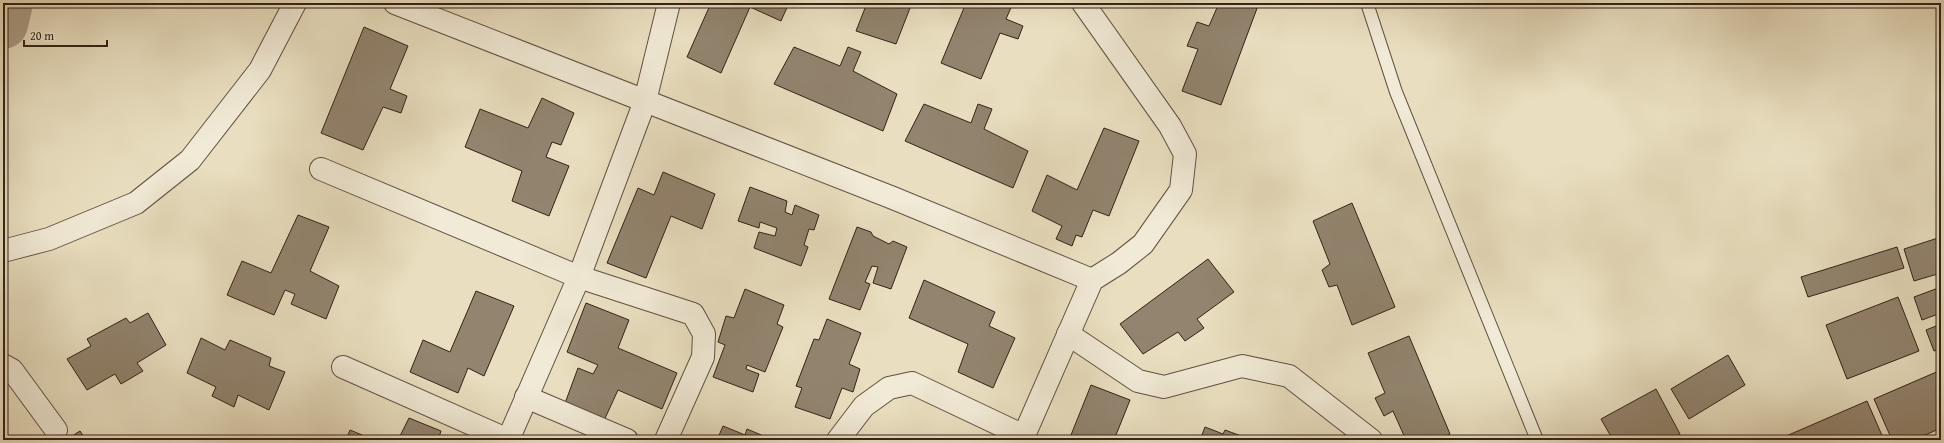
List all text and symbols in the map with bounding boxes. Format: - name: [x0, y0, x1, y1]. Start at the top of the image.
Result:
- scale bar: [24, 22, 107, 48]
- text: 20 m: [30, 27, 54, 44]

